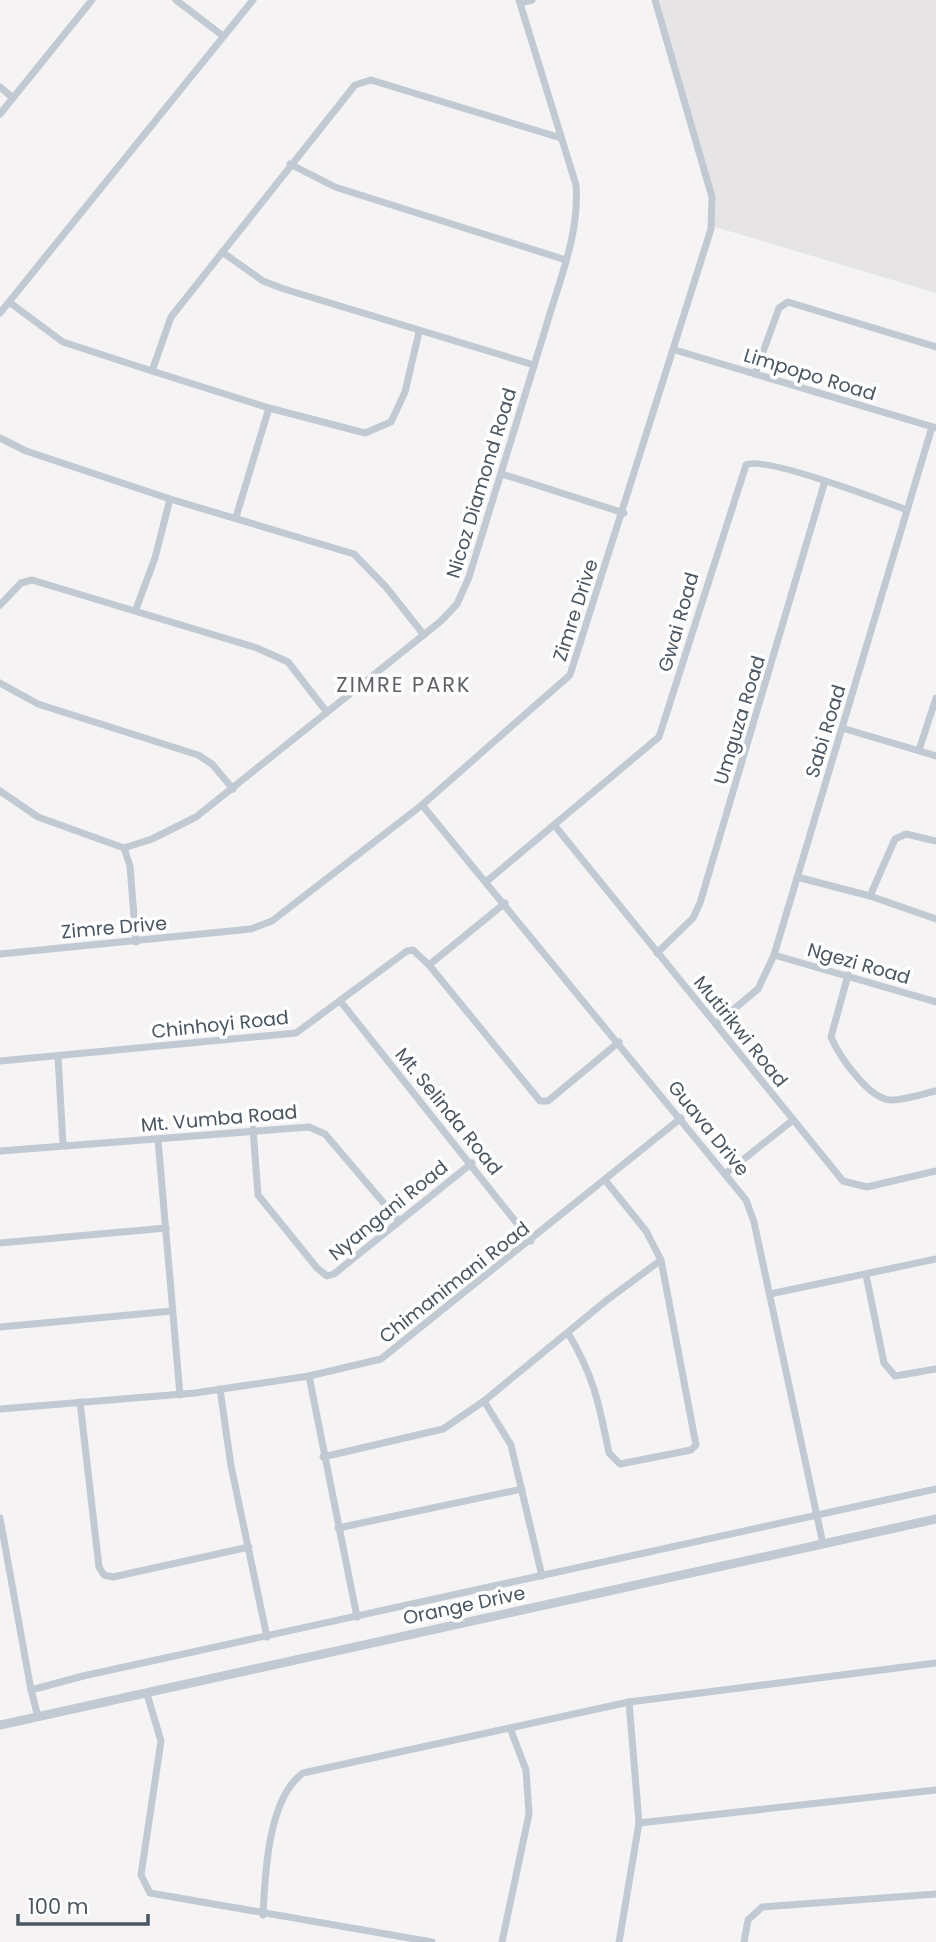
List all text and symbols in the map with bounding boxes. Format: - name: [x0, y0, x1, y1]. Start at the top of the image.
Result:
- street label: Limpopo Road: [740, 342, 879, 407]
- street label: Nicoz Diamond Road: [440, 385, 523, 582]
- street label: Zimre Drive: [546, 556, 605, 665]
- street label: Gwai Road: [651, 569, 706, 675]
- street label: Umguza Road: [707, 652, 772, 788]
- district label: ZIMRE PARK: [336, 670, 472, 699]
- street label: Sabi Road: [799, 681, 852, 781]
- street label: Zimre Drive: [60, 909, 168, 946]
- street label: Ngezi Road: [804, 936, 913, 991]
- street label: Mutirikwi Road: [687, 970, 794, 1093]
- street label: Chinhoyi Road: [150, 1004, 290, 1045]
- street label: Mt. Selinda Road: [389, 1042, 508, 1181]
- street label: Guava Drive: [662, 1075, 756, 1182]
- street label: Mt. Vumba Road: [140, 1098, 298, 1139]
- street label: Nyangani Road: [323, 1154, 454, 1267]
- street label: Chimanimani Road: [373, 1215, 535, 1350]
- street label: Orange Drive: [400, 1579, 528, 1632]
- scale bar: [18, 1882, 147, 1926]
- text: 100 m: [28, 1892, 88, 1921]

